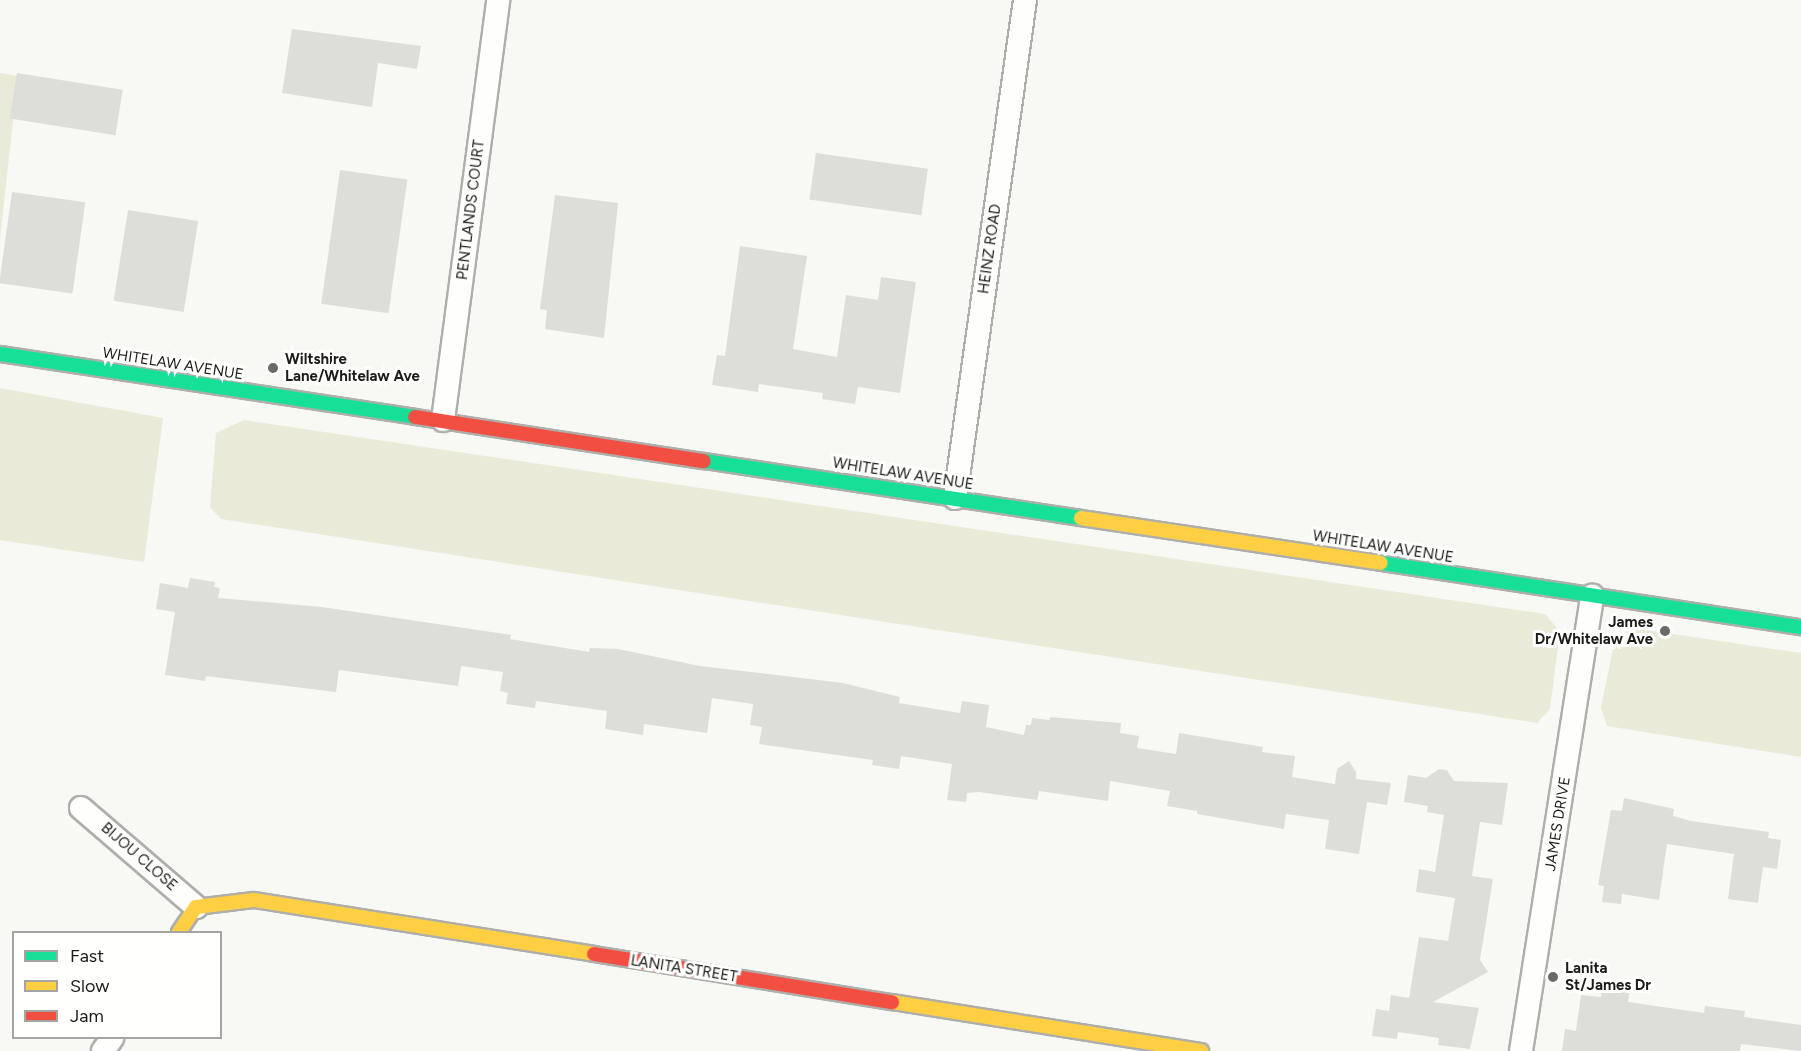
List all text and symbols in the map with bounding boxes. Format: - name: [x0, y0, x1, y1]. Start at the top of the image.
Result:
- street label: PENTLANDS COURT: [453, 139, 489, 281]
- street label: HEINZ ROAD: [975, 203, 1005, 295]
- street label: WHITELAW AVENUE: [101, 344, 245, 384]
- place label: Wiltshire Lane/Whitelaw Ave: [285, 350, 420, 385]
- marker: Wiltshire Lane/Whitelaw Ave: [266, 361, 280, 375]
- street label: WHITELAW AVENUE: [831, 454, 975, 494]
- street label: WHITELAW AVENUE: [1311, 527, 1455, 567]
- place label: James Dr/Whitelaw Ave: [1535, 613, 1653, 648]
- marker: James Dr/Whitelaw Ave: [1658, 624, 1672, 638]
- street label: JAMES DRIVE: [1542, 775, 1574, 873]
- street label: BIJOU CLOSE: [97, 819, 181, 895]
- legend: [12, 931, 222, 1039]
- text: Fast: [70, 945, 104, 967]
- street label: LANITA STREET: [629, 952, 739, 986]
- place label: Lanita St/James Dr: [1565, 959, 1651, 994]
- marker: Lanita St/James Dr: [1546, 970, 1560, 984]
- text: Slow: [70, 975, 109, 997]
- text: Jam: [70, 1005, 104, 1027]

